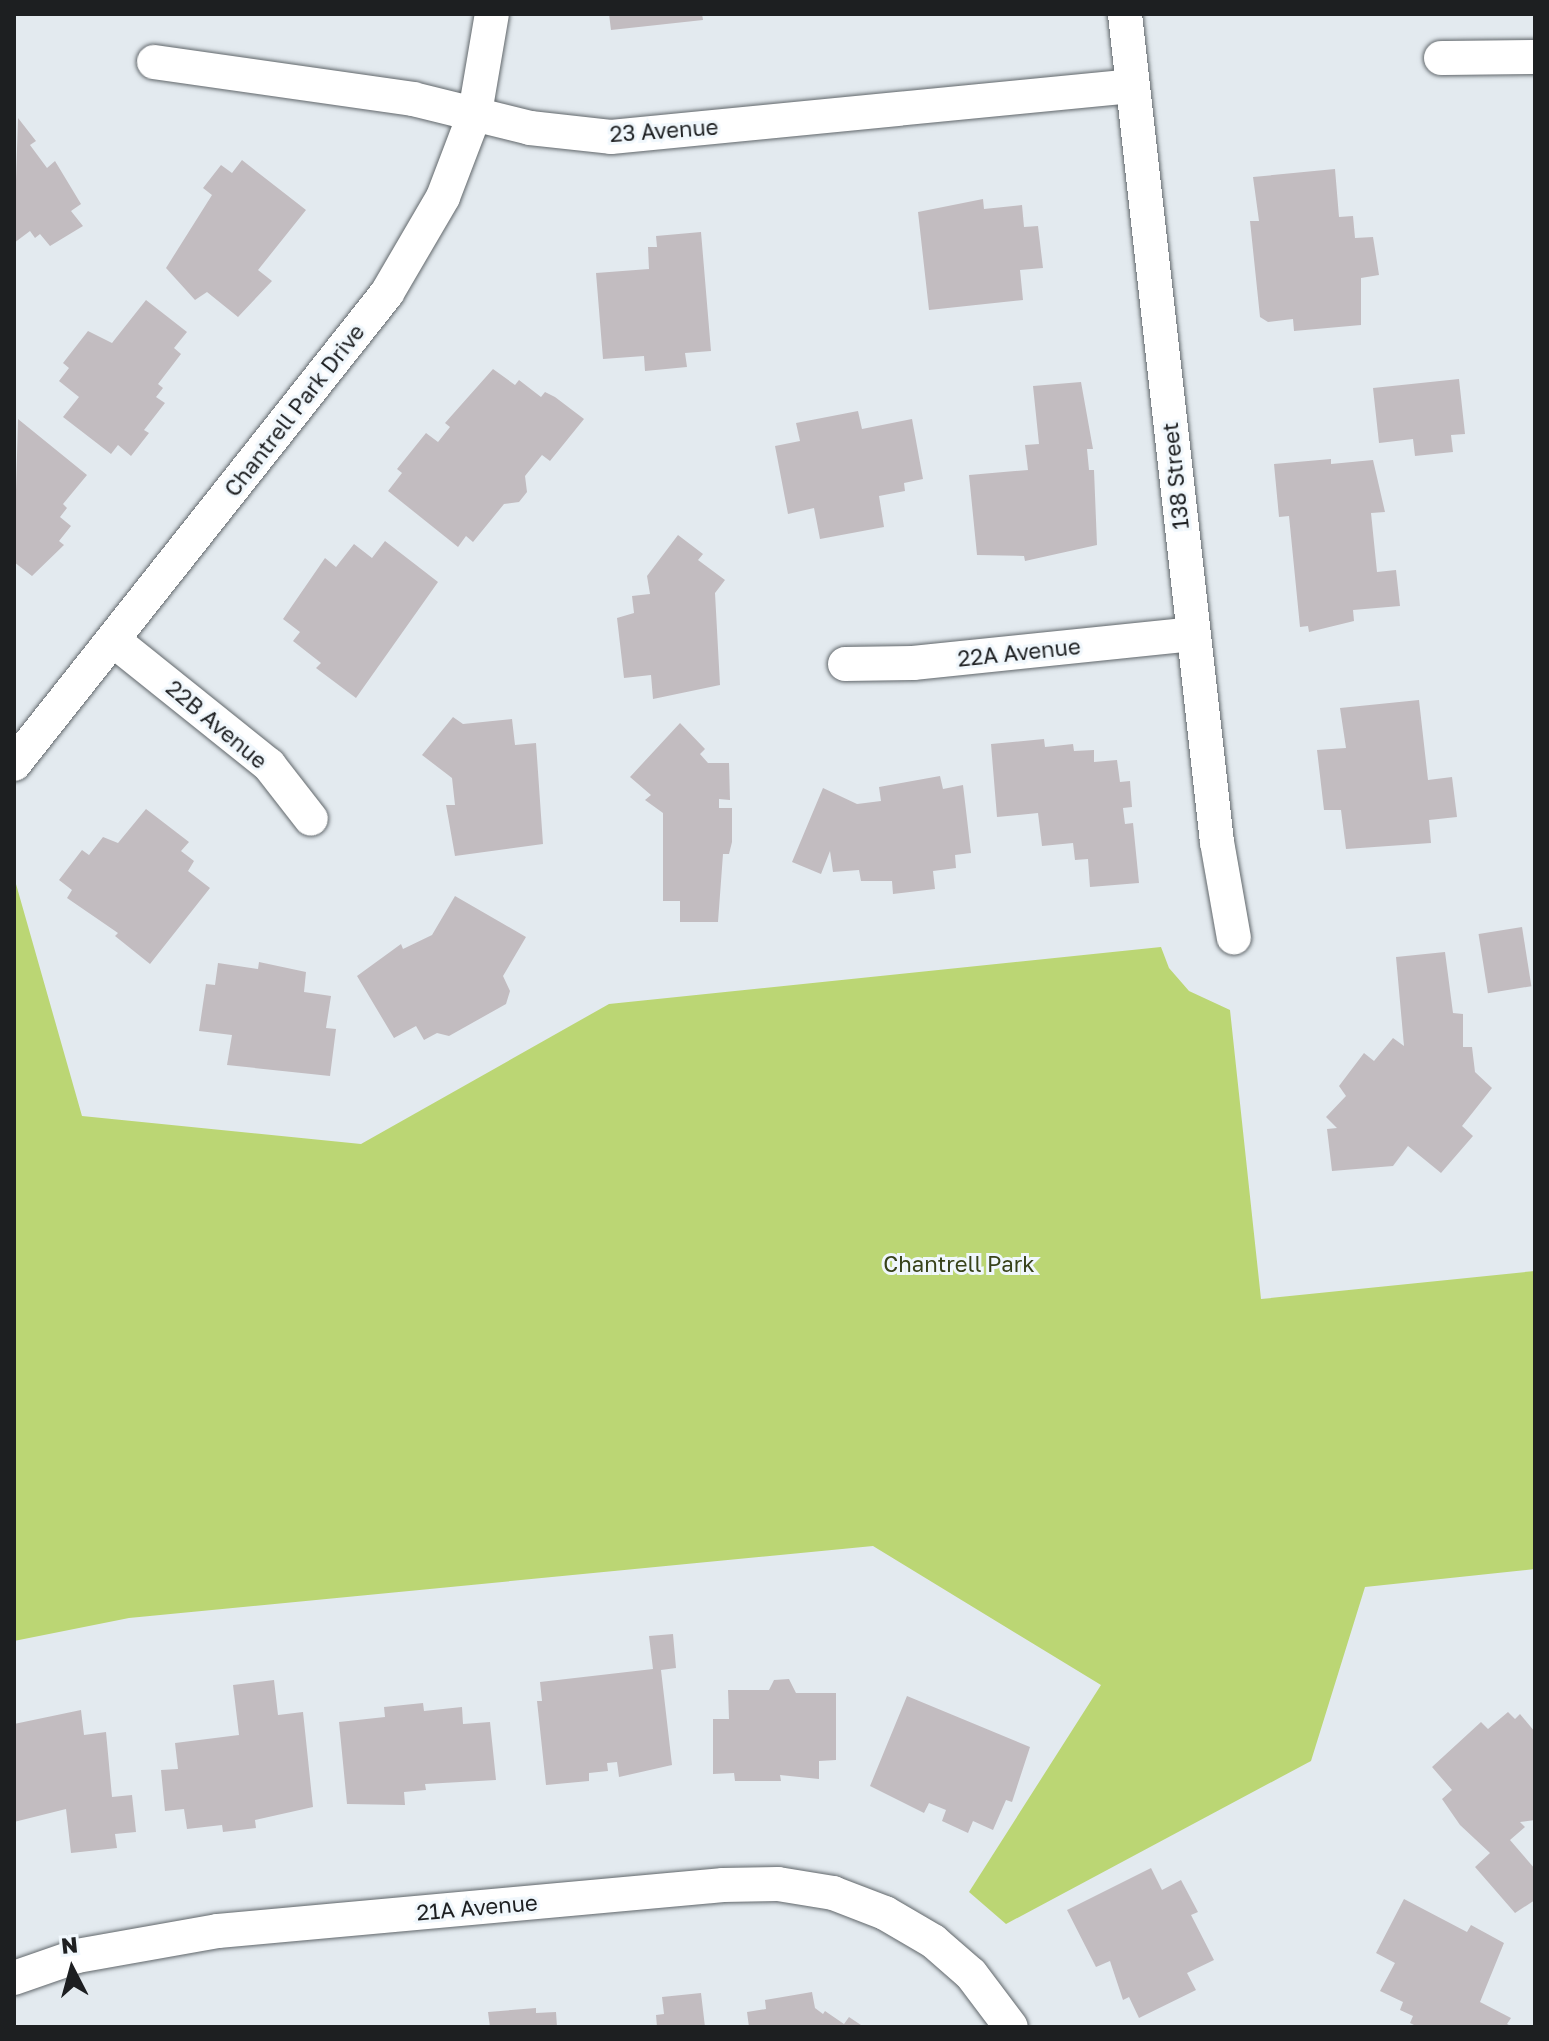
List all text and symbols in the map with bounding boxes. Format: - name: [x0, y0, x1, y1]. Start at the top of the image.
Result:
- street label: 23 Avenue: [609, 113, 719, 147]
- street label: Chantrell Park Drive: [219, 319, 369, 501]
- street label: 138 Street: [1156, 421, 1194, 531]
- street label: 22A Avenue: [956, 632, 1082, 672]
- street label: 22B Avenue: [161, 674, 273, 774]
- park label: Chantrell Park: [883, 1251, 1035, 1277]
- street label: 21A Avenue: [415, 1889, 539, 1925]
- north arrow: [32, 1929, 112, 2009]
- text: N: [60, 1930, 79, 1959]

